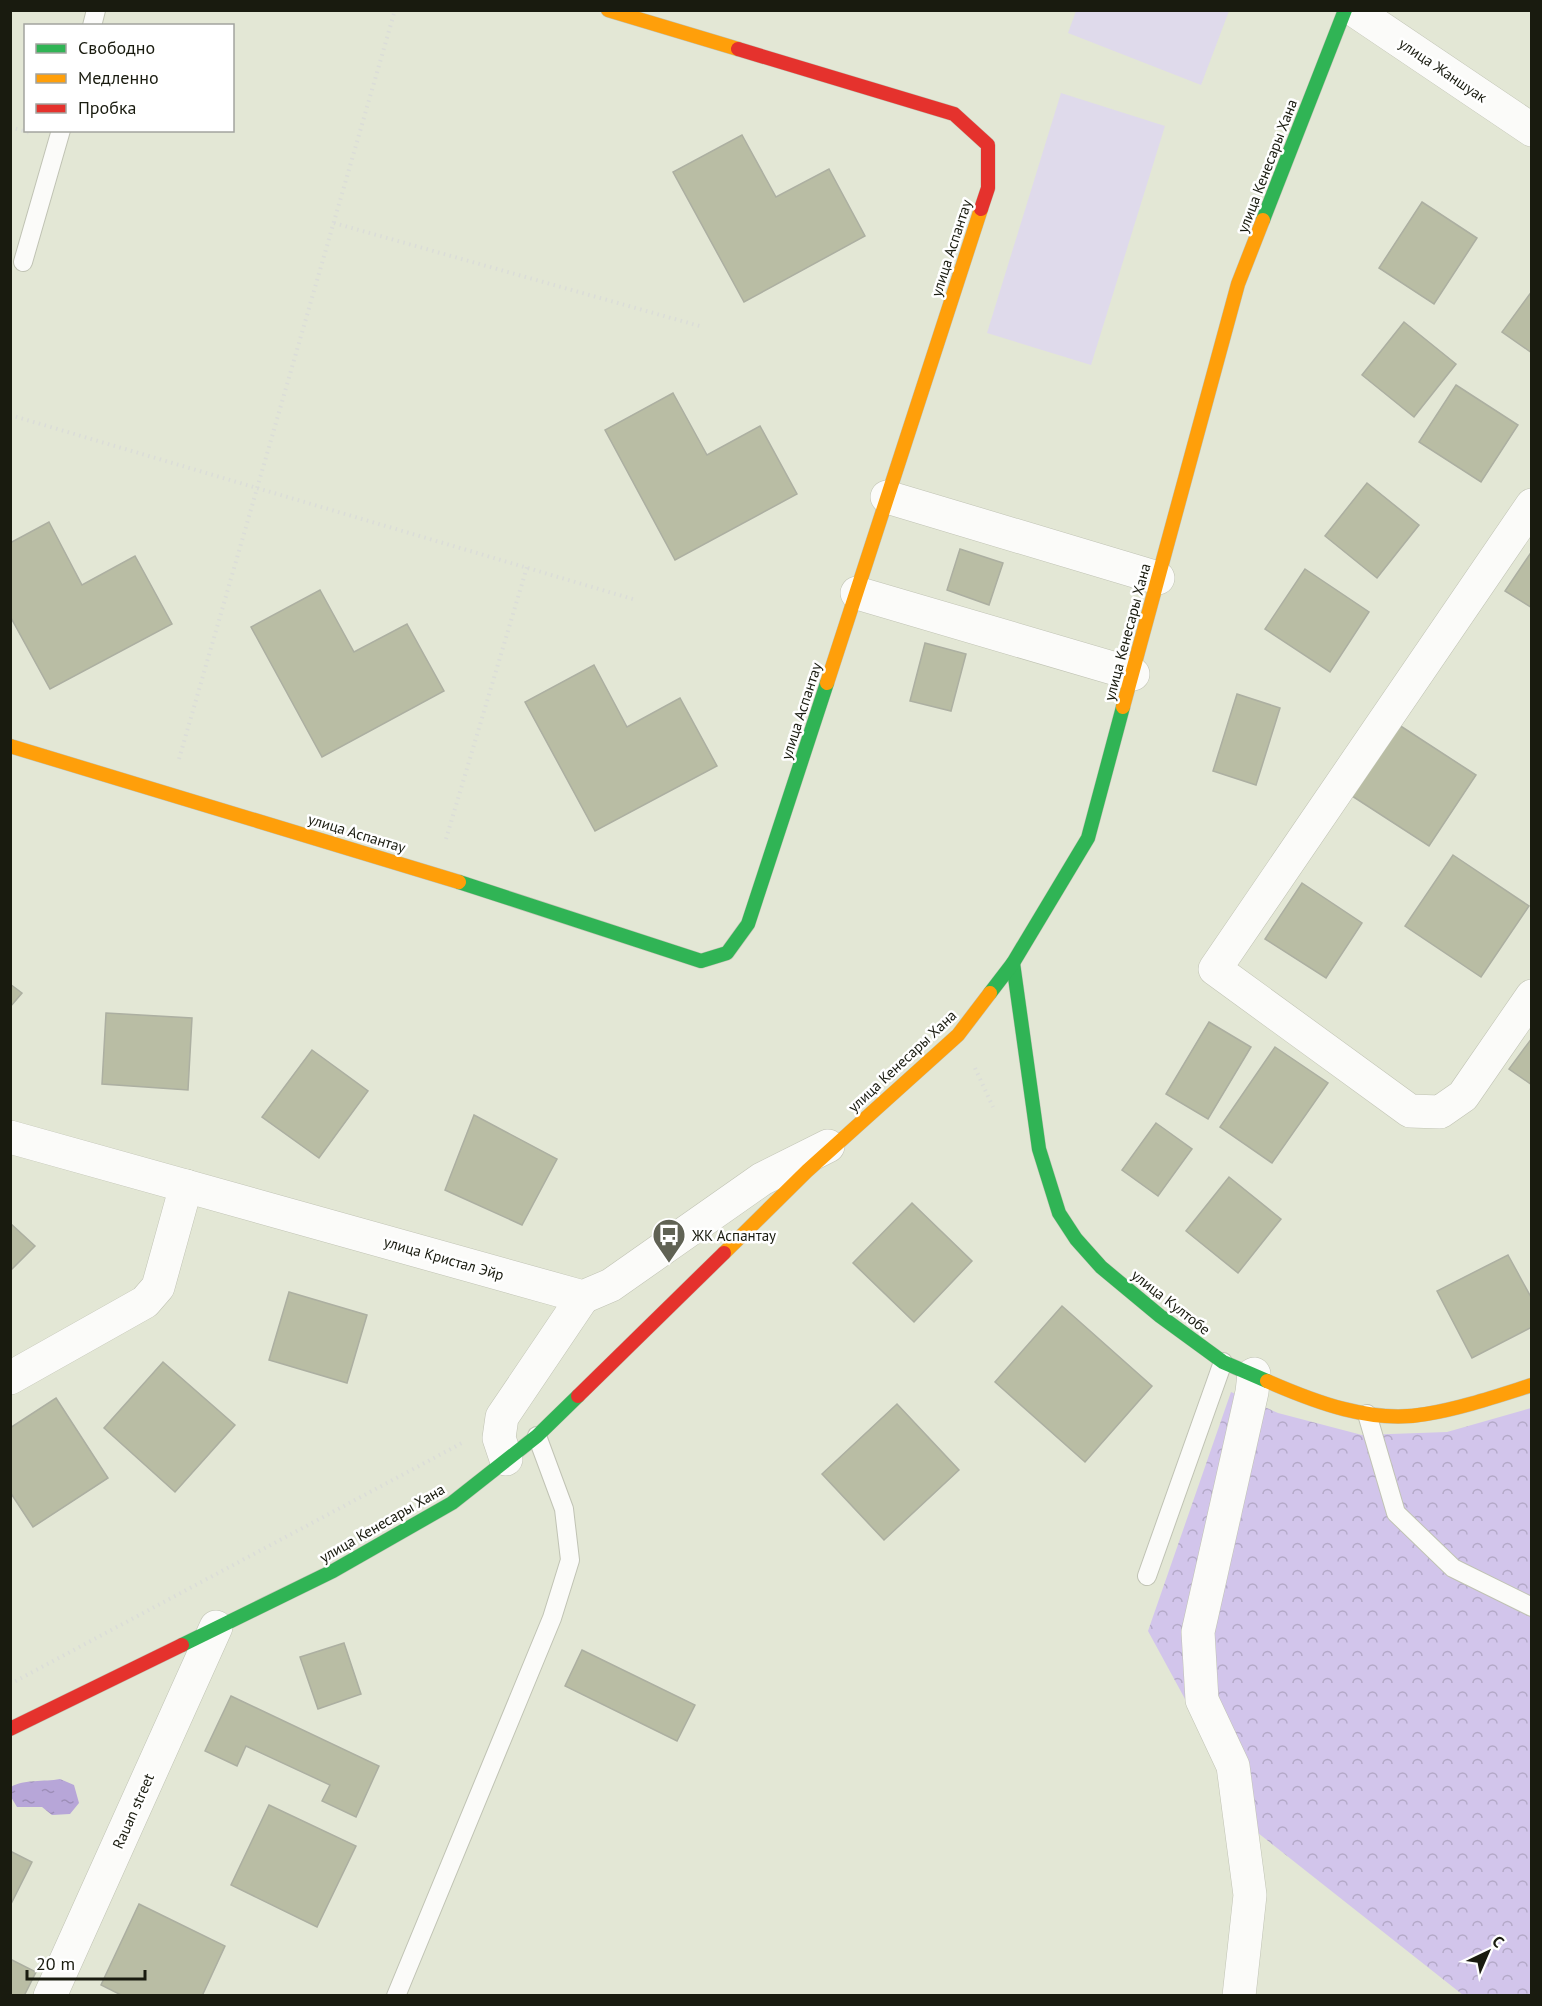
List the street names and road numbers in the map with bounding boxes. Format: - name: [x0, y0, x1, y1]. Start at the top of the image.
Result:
- street label: улица Жаншуак: [1395, 33, 1491, 107]
- street label: улица Кенесары Хана: [1233, 96, 1301, 236]
- street label: улица Аспантау: [926, 197, 976, 299]
- street label: улица Кенесары Хана: [1099, 561, 1155, 703]
- street label: улица Аспантау: [776, 660, 826, 762]
- street label: улица Аспантау: [306, 809, 408, 857]
- street label: улица Кенесары Хана: [844, 1006, 960, 1116]
- street label: улица Кристал Эйр: [382, 1232, 506, 1284]
- street label: улица Култобе: [1128, 1265, 1214, 1339]
- street label: улица Кенесары Хана: [316, 1479, 448, 1567]
- street label: Rauan street: [108, 1770, 158, 1852]

